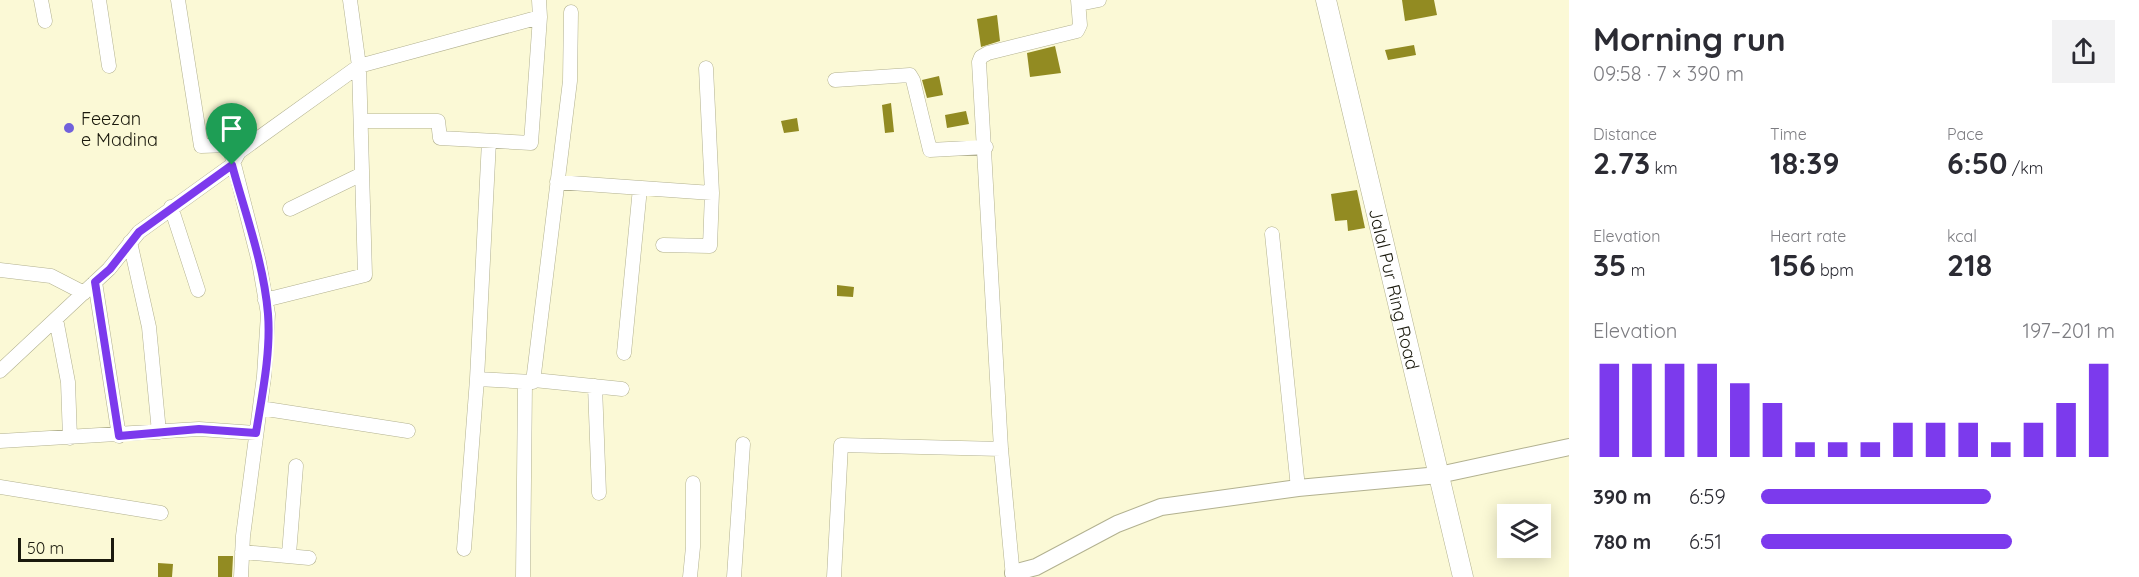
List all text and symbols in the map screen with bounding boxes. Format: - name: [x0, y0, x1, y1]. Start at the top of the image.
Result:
- text: Morning run: [1593, 18, 1786, 59]
- button: share: [2052, 20, 2115, 83]
- text: 09:58 · 7 × 390 m: [1593, 61, 1744, 86]
- pin: [206, 103, 257, 165]
- place label: Feezan e Madina: [81, 107, 158, 151]
- icon: arrive: [215, 112, 248, 145]
- marker: Feezan e Madina: [62, 121, 76, 135]
- text: Distance: [1593, 124, 1657, 144]
- text: Time: [1770, 124, 1807, 144]
- text: Pace: [1947, 124, 1983, 144]
- text: 2.73: [1593, 144, 1650, 182]
- text: 18:39: [1770, 144, 1839, 182]
- text: 6:50: [1947, 144, 2007, 182]
- text: km: [1650, 158, 1678, 178]
- text: /km: [2007, 158, 2043, 178]
- street label: Jalal Pur Ring Road: [1364, 206, 1425, 372]
- text: Elevation: [1593, 226, 1660, 246]
- text: Heart rate: [1770, 226, 1846, 246]
- text: kcal: [1947, 226, 1977, 246]
- text: 35: [1593, 246, 1626, 284]
- text: 156: [1770, 246, 1816, 284]
- text: 218: [1947, 246, 1992, 284]
- text: m: [1626, 260, 1645, 280]
- text: bpm: [1816, 260, 1854, 280]
- text: Elevation: [1593, 318, 1677, 343]
- text: 197–201 m: [2023, 318, 2115, 343]
- text: 390 m: [1593, 484, 1651, 509]
- text: 6:59: [1689, 484, 1726, 509]
- map controls: [1497, 504, 1551, 558]
- button: layers: [1497, 504, 1551, 558]
- text: 780 m: [1593, 529, 1651, 554]
- text: 6:51: [1689, 529, 1722, 554]
- scale bar: [18, 535, 114, 562]
- text: 50 m: [27, 538, 64, 558]

